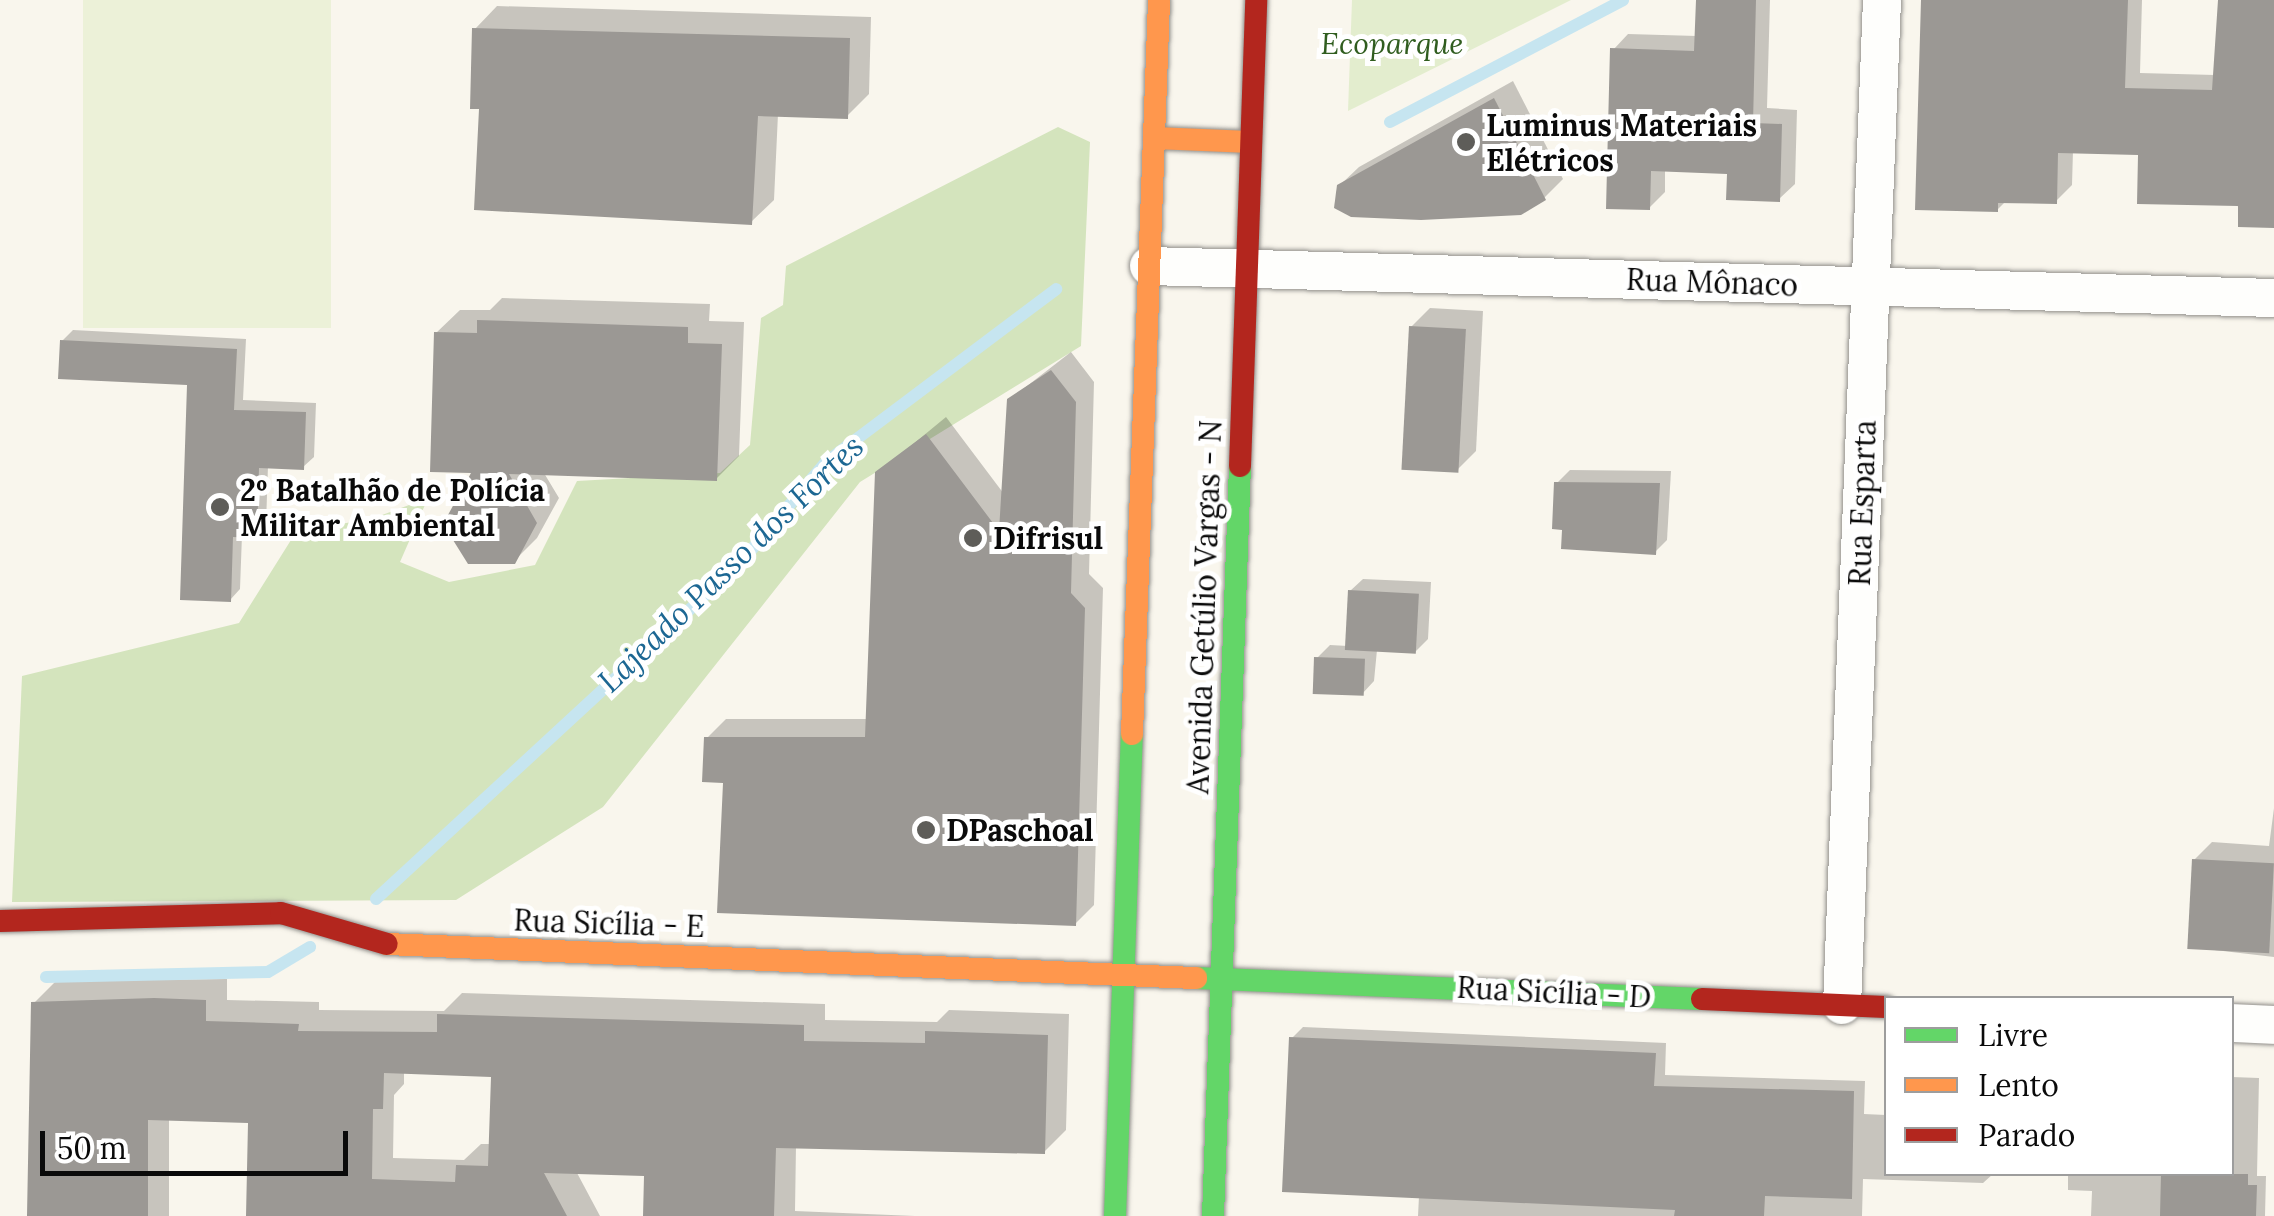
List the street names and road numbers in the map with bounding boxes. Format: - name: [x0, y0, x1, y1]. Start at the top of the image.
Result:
- street label: Rua Mônaco: [1625, 261, 1799, 303]
- street label: Avenida Getúlio Vargas - N: [1179, 419, 1229, 795]
- street label: Rua Esparta: [1841, 419, 1883, 587]
- street label: Rua Sicília - E: [513, 902, 705, 944]
- street label: Rua Sicília - D: [1456, 969, 1652, 1015]

